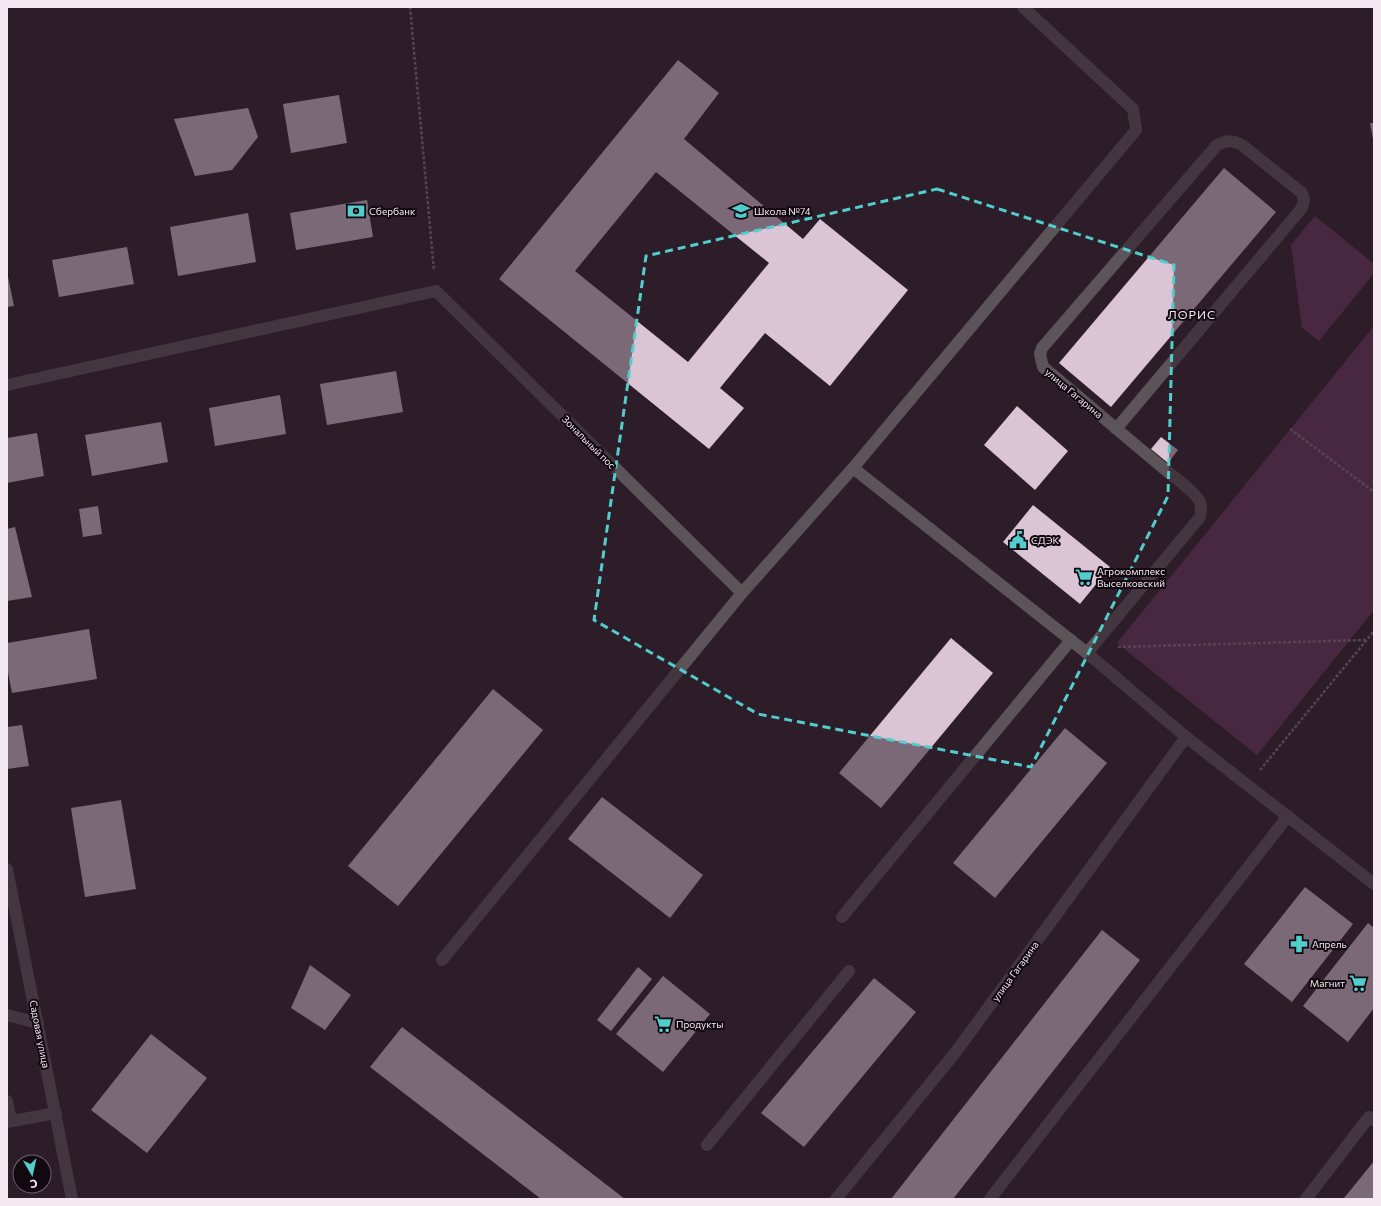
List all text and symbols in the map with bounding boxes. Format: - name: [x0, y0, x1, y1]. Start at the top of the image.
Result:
- bank icon: Сбербанк: [346, 201, 366, 221]
- school or university icon: Школа №74: [731, 201, 751, 221]
- place label: Сбербанк: [369, 205, 416, 217]
- place label: Школа №74: [754, 205, 811, 217]
- district label: ЛОРИС: [1168, 307, 1216, 321]
- street label: улица Гагарина: [1043, 365, 1105, 421]
- street label: Зональный пос: [560, 413, 618, 471]
- public building icon: СДЭК: [1008, 530, 1028, 550]
- place label: СДЭК: [1031, 534, 1060, 546]
- place label: Агрокомплекс Выселковский: [1097, 565, 1165, 589]
- supermarket icon: Агрокомплекс Выселковский: [1074, 567, 1094, 587]
- pharmacy icon: Апрель: [1289, 934, 1309, 954]
- place label: Апрель: [1312, 938, 1347, 950]
- street label: улица Гагарина: [989, 939, 1041, 1003]
- supermarket icon: Магнит: [1348, 973, 1368, 993]
- place label: Магнит: [1310, 977, 1345, 989]
- street label: Садовая улица: [28, 999, 52, 1069]
- supermarket icon: Продукты: [653, 1014, 673, 1034]
- place label: Продукты: [676, 1018, 723, 1030]
- north arrow: [12, 1154, 52, 1194]
- text: С: [28, 1177, 38, 1191]

